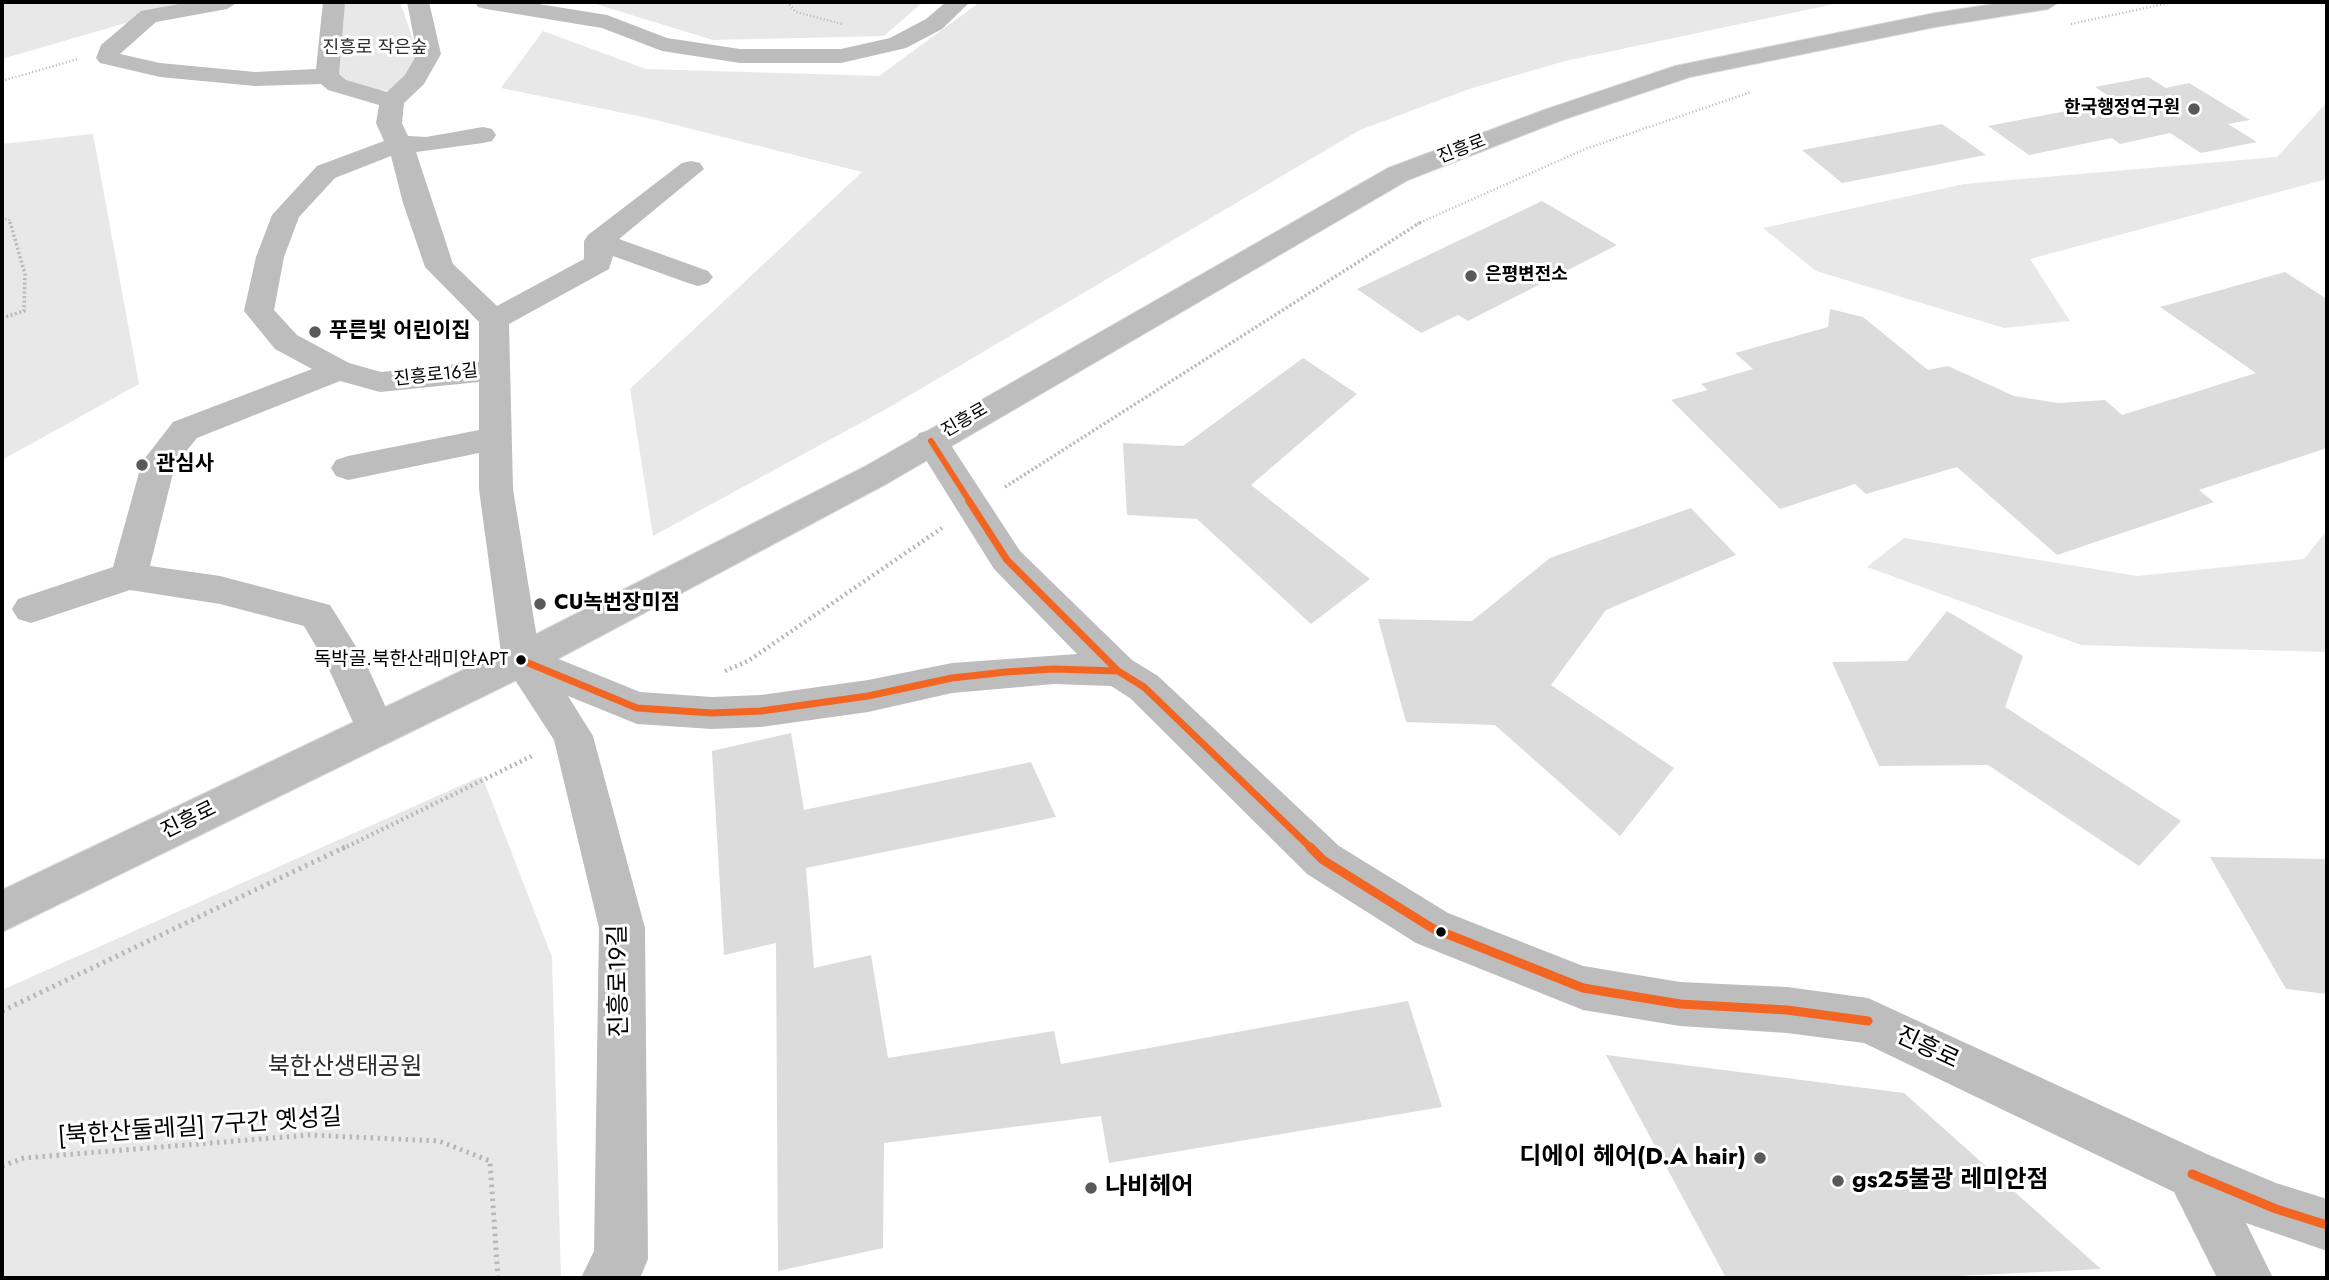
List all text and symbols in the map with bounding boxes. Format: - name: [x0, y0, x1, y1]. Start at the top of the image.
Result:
- park label: 진흥로 작은숲: [323, 38, 427, 60]
- place label: 한국행정연구원: [2064, 98, 2180, 120]
- marker: 한국행정연구원: [2186, 101, 2202, 117]
- street label: 진흥로: [1435, 131, 1489, 169]
- place label: 은평변전소: [1485, 265, 1568, 287]
- marker: 은평변전소: [1463, 268, 1479, 284]
- place label: 푸른빛 어린이집: [329, 319, 471, 345]
- marker: 푸른빛 어린이집: [307, 324, 323, 340]
- street label: 진흥로16길: [393, 361, 479, 391]
- street label: 진흥로: [938, 399, 992, 443]
- place label: 관심사: [156, 452, 214, 478]
- marker: 관심사: [134, 457, 150, 473]
- place label: CU녹번장미점: [554, 591, 680, 617]
- marker: CU녹번장미점: [532, 596, 548, 612]
- place label: 독박골.북한산래미안APT: [314, 649, 508, 671]
- marker: 독박골.북한산래미안APT: [514, 653, 528, 667]
- street label: 진흥로: [157, 797, 221, 845]
- street label: 진흥로19길: [605, 924, 635, 1038]
- unlabelled marker: [1434, 925, 1448, 939]
- street label: 진흥로: [1891, 1022, 1963, 1076]
- park label: 북한산생태공원: [268, 1054, 422, 1082]
- street label: [북한산둘레길] 7구간 옛성길: [57, 1104, 343, 1152]
- place label: 디에이 헤어(D.A hair): [1520, 1144, 1746, 1172]
- marker: 디에이 헤어(D.A hair): [1752, 1150, 1768, 1166]
- place label: gs25불광 레미안점: [1852, 1167, 2048, 1195]
- marker: gs25불광 레미안점: [1830, 1173, 1846, 1189]
- place label: 나비헤어: [1105, 1174, 1193, 1202]
- marker: 나비헤어: [1083, 1180, 1099, 1196]

